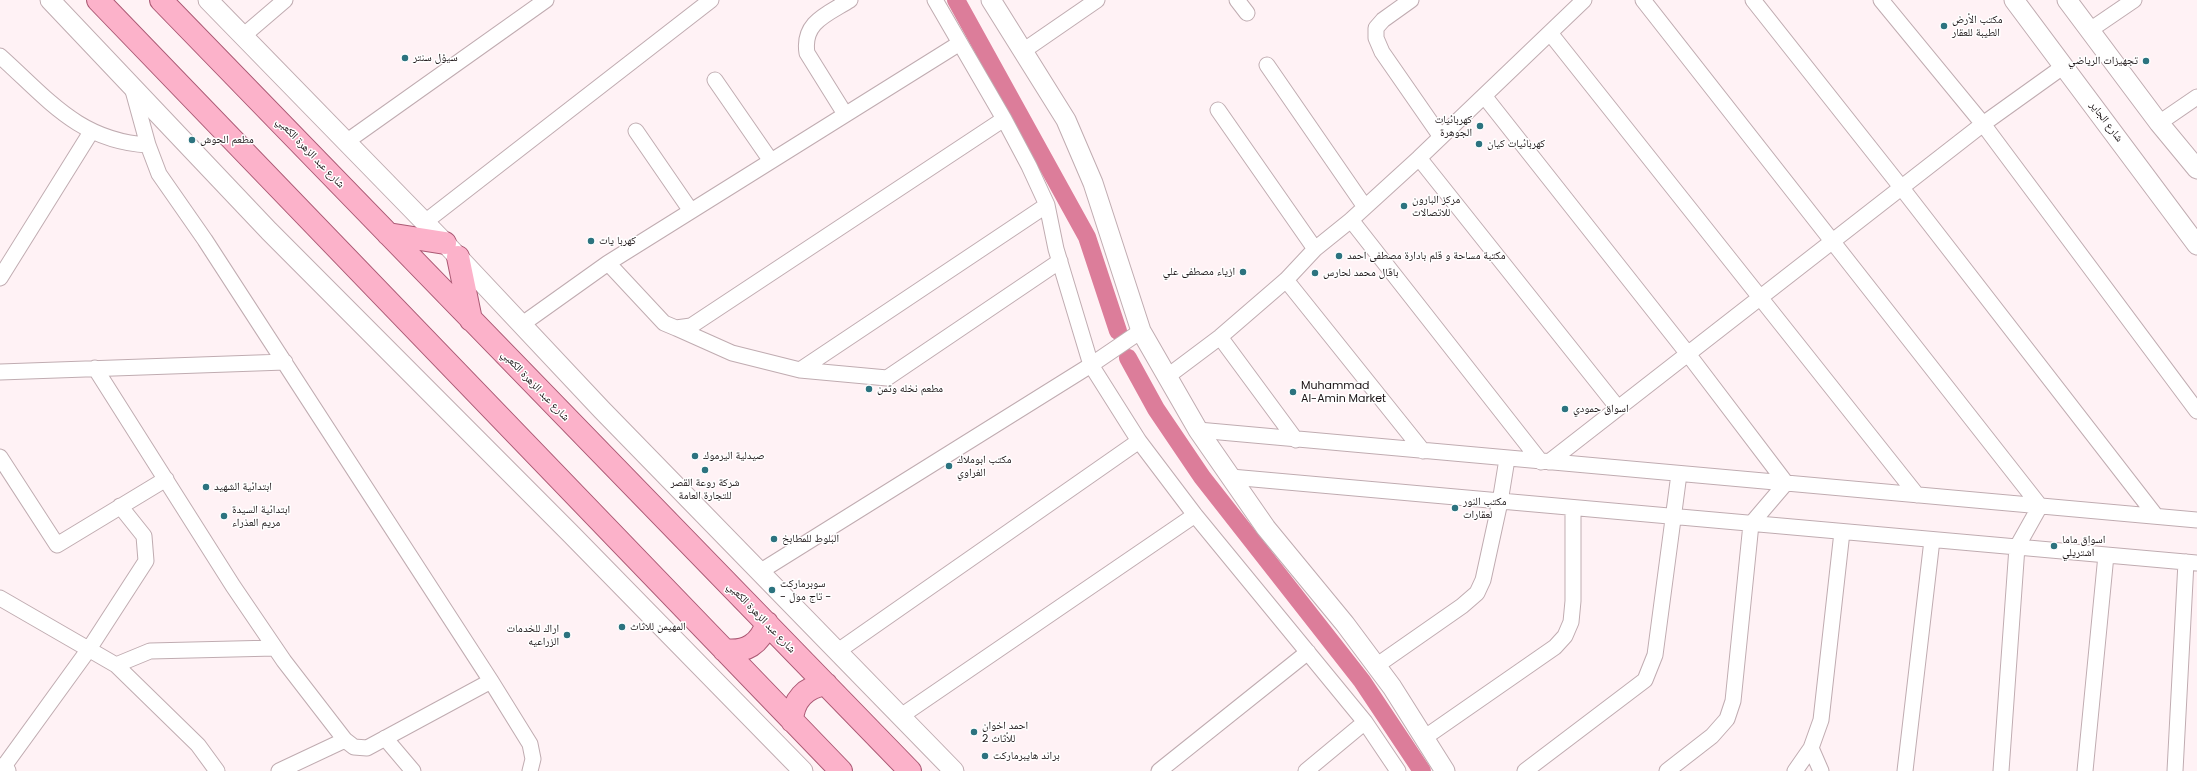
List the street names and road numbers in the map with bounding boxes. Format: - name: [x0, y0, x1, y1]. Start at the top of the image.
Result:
- street label: شارع الجاير: [2087, 99, 2125, 145]
- street label: شارع عبد الزهرة الكعبي: [273, 115, 347, 191]
- street label: شارع عبد الزهرة الكعبي: [498, 348, 572, 424]
- street label: شارع عبد الزهرة الكعبي: [724, 580, 798, 656]

